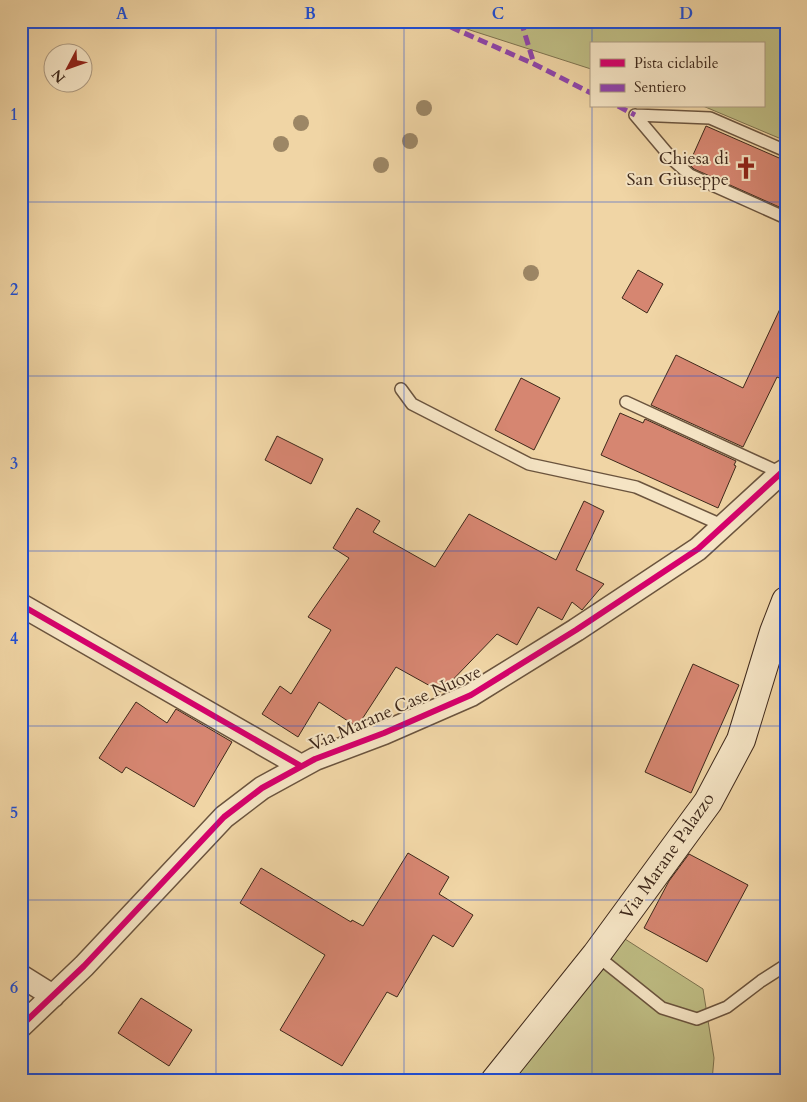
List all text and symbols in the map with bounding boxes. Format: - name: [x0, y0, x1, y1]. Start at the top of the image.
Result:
- text: A: [116, 3, 128, 25]
- text: B: [304, 3, 316, 25]
- text: C: [492, 3, 504, 25]
- text: D: [679, 3, 693, 25]
- north arrow: [42, 42, 92, 92]
- legend: [590, 42, 764, 108]
- text: Pista ciclabile: [634, 53, 719, 73]
- text: N: [47, 65, 70, 87]
- text: Sentiero: [634, 77, 686, 97]
- text: 1: [10, 104, 18, 126]
- place label: Chiesa di San Giuseppe: [626, 146, 729, 192]
- church icon: Chiesa di San Giuseppe: [733, 155, 759, 181]
- text: 2: [10, 279, 18, 301]
- text: 3: [10, 453, 18, 475]
- text: 4: [10, 628, 18, 650]
- street label: Via Marane Case Nuove: [305, 659, 485, 758]
- street label: Via Marane Palazzo: [614, 788, 721, 925]
- text: 5: [10, 802, 18, 824]
- text: 6: [10, 977, 18, 999]

